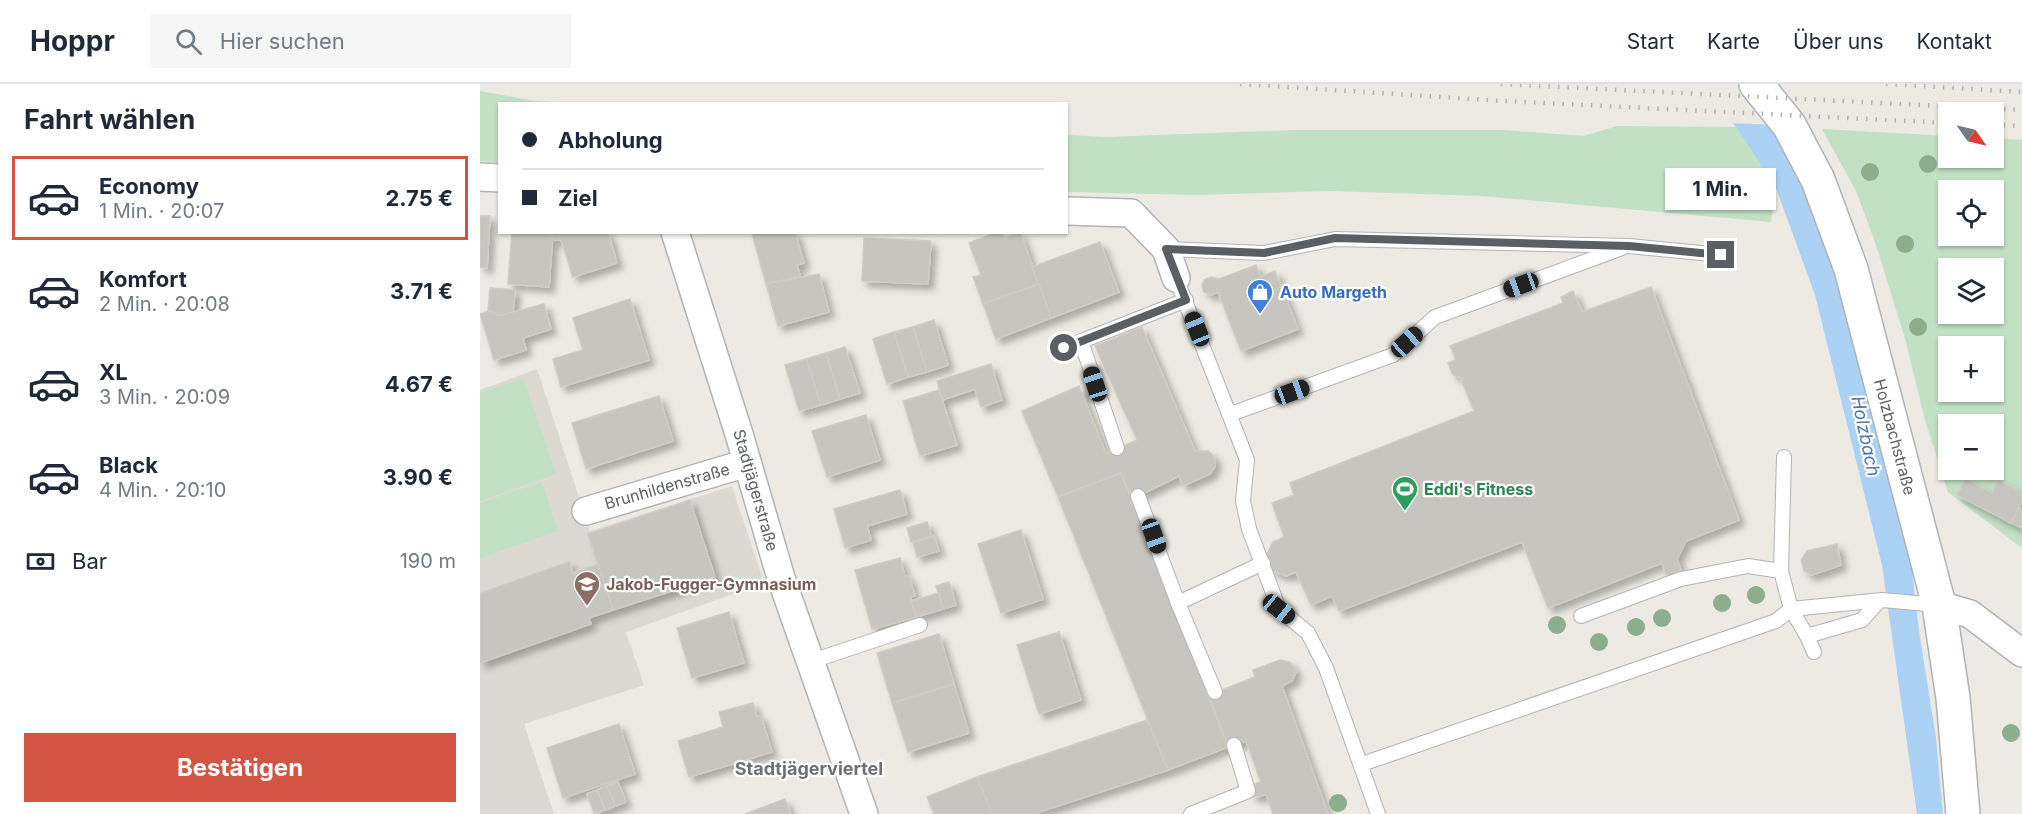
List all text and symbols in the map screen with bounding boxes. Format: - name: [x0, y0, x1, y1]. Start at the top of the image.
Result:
- search box: [151, 14, 571, 68]
- text: Hoppr: [30, 24, 115, 58]
- icon: search: [172, 25, 205, 58]
- text: Hier suchen: [220, 28, 345, 54]
- text: Start: [1627, 29, 1674, 54]
- text: Karte: [1707, 29, 1760, 54]
- text: Über uns: [1793, 29, 1884, 54]
- text: Kontakt: [1917, 29, 1992, 54]
- north arrow: [1938, 102, 2004, 168]
- map controls: [1938, 102, 2004, 480]
- text: Fahrt wählen: [24, 103, 195, 136]
- text: Abholung: [558, 127, 663, 153]
- callout: 1 Min.: [1666, 168, 1776, 210]
- icon: car: [27, 171, 81, 225]
- text: Economy: [99, 173, 199, 199]
- text: 1 Min.: [1692, 177, 1749, 201]
- button: locate: [1938, 180, 2004, 246]
- text: 2.75 €: [385, 185, 453, 211]
- text: Ziel: [558, 185, 598, 211]
- text: 1 Min. · 20:07: [99, 199, 224, 223]
- route end: [1707, 241, 1734, 268]
- button: layers: [1938, 258, 2004, 324]
- icon: car: [27, 264, 81, 318]
- text: Komfort: [99, 266, 187, 292]
- car: [1501, 270, 1541, 300]
- shop icon: Auto Margeth: [1245, 277, 1275, 315]
- text: 3.71 €: [390, 278, 453, 304]
- place label: Auto Margeth: [1280, 282, 1387, 302]
- text: 2 Min. · 20:08: [99, 292, 230, 316]
- car: [1182, 309, 1212, 349]
- car: [1388, 323, 1426, 361]
- route start: [1050, 334, 1077, 361]
- button: +: [1938, 336, 2004, 402]
- icon: car: [27, 357, 81, 411]
- text: XL: [99, 359, 128, 385]
- car: [1081, 364, 1109, 404]
- text: 4.67 €: [385, 371, 453, 397]
- car: [1272, 377, 1312, 407]
- street label: Holzbachstraße: [1870, 377, 1920, 497]
- text: 3 Min. · 20:09: [99, 385, 230, 409]
- water label: Holzbach: [1847, 394, 1885, 478]
- button: −: [1938, 414, 2004, 480]
- street label: Stadtjägerstraße: [729, 427, 783, 553]
- icon: car: [27, 450, 81, 504]
- text: Black: [99, 452, 158, 478]
- street label: Brunhildenstraße: [602, 459, 732, 513]
- text: 3.90 €: [383, 464, 453, 490]
- sports icon: Eddi's Fitness: [1390, 474, 1420, 512]
- text: 4 Min. · 20:10: [99, 478, 226, 502]
- place label: Eddi's Fitness: [1424, 479, 1533, 499]
- car: [1139, 516, 1169, 556]
- icon: cash: [24, 545, 57, 578]
- text: Bar: [72, 548, 107, 574]
- text: 190 m: [400, 549, 456, 573]
- school or university icon: Jakob-Fugger-Gymnasium: [572, 569, 602, 607]
- place label: Jakob-Fugger-Gymnasium: [606, 574, 816, 594]
- car: [1259, 591, 1299, 627]
- button: Bestätigen: [24, 733, 456, 802]
- district label: Stadtjägerviertel: [735, 758, 883, 779]

